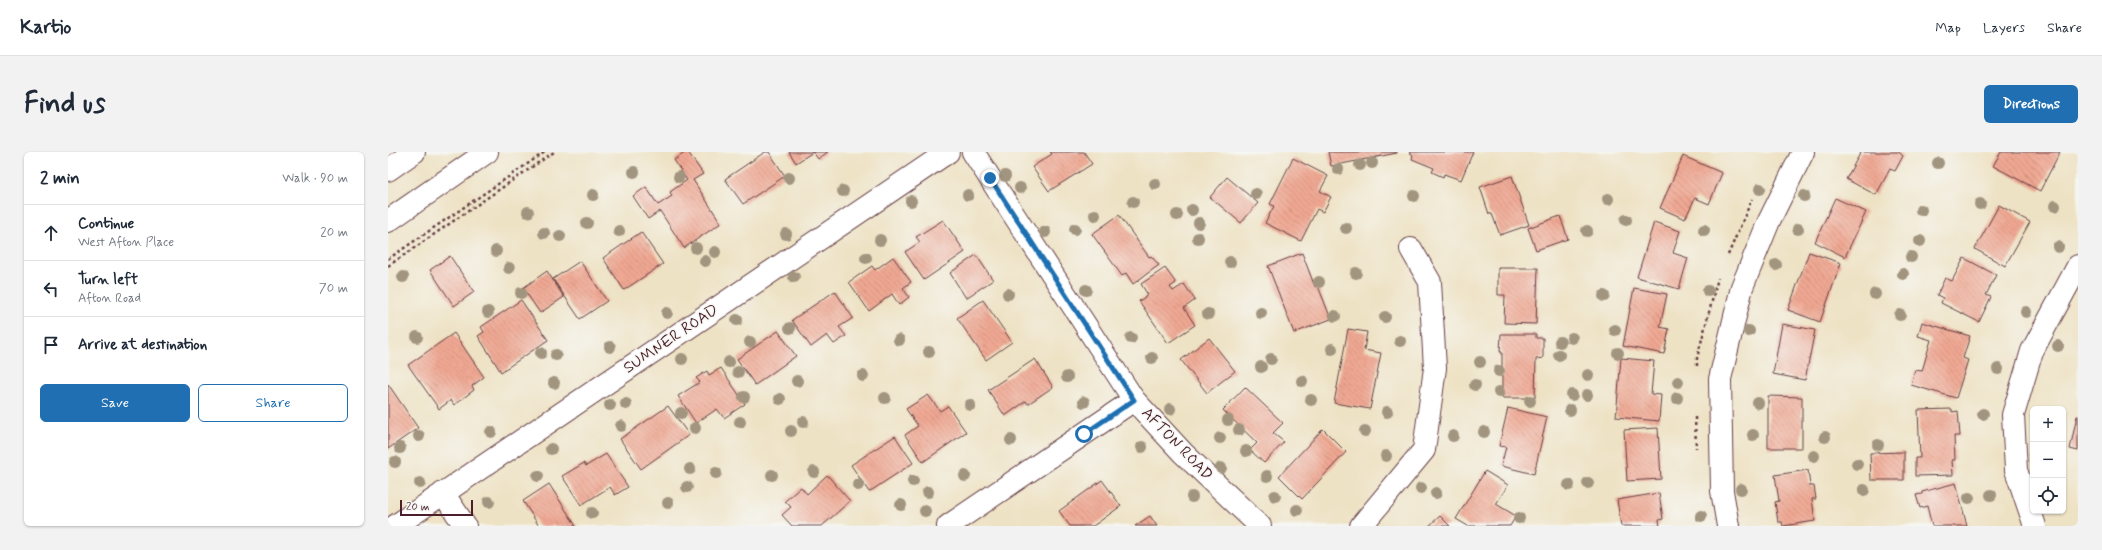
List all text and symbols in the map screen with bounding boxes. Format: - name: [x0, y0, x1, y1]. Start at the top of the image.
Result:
- text: Kartio: [20, 15, 71, 40]
- text: Map: [1935, 19, 1961, 37]
- text: Layers: [1983, 19, 2025, 37]
- text: Share: [2047, 19, 2082, 37]
- button: Directions: [1984, 85, 2078, 123]
- text: Find us: [24, 86, 105, 123]
- text: 2 min: [40, 167, 80, 189]
- route end: [981, 169, 999, 187]
- text: Walk · 90 m: [282, 170, 348, 187]
- text: Continue: [78, 214, 134, 234]
- icon: ahead: [40, 222, 62, 244]
- text: 20 m: [320, 224, 348, 241]
- text: West Afton Place: [78, 234, 174, 251]
- text: Turn left: [78, 270, 138, 290]
- icon: left: [40, 278, 62, 300]
- text: 70 m: [319, 280, 348, 297]
- text: Afton Road: [78, 290, 141, 307]
- street label: SUMNER ROAD: [619, 299, 723, 379]
- icon: arrive: [40, 334, 62, 356]
- text: Arrive at destination: [78, 335, 207, 355]
- button: Save: [40, 384, 190, 422]
- button: Share: [198, 384, 348, 422]
- street label: AFTON ROAD: [1137, 403, 1217, 485]
- map controls: [2030, 406, 2066, 514]
- button: +: [2030, 406, 2066, 442]
- route start: [1075, 425, 1093, 443]
- button: −: [2030, 442, 2066, 478]
- button: locate: [2030, 478, 2066, 514]
- scale bar: [400, 498, 473, 517]
- text: 20 m: [406, 500, 429, 514]

